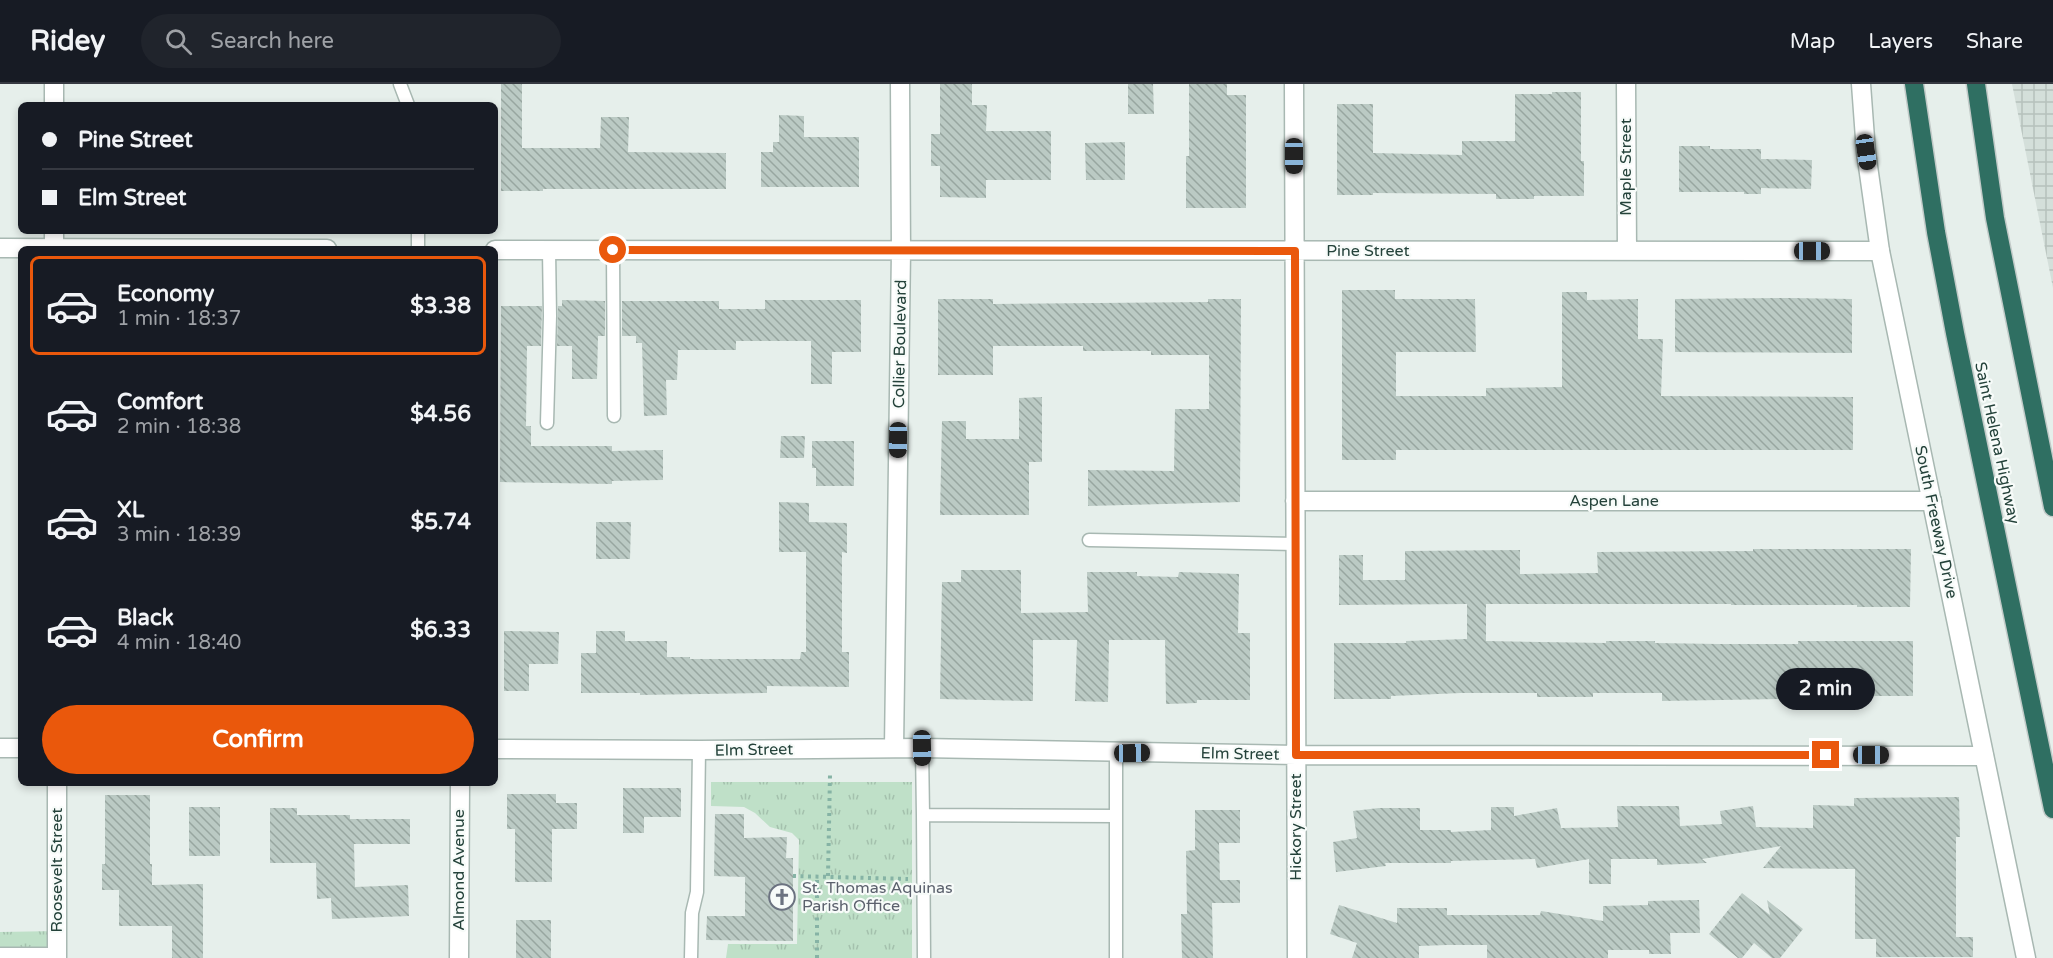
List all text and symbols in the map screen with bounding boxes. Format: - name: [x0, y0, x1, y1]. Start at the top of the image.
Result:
- search box: [141, 14, 561, 68]
- text: Ridey: [30, 24, 105, 58]
- icon: search: [162, 25, 195, 58]
- text: Search here: [210, 28, 334, 54]
- text: Map: [1790, 29, 1835, 54]
- text: Layers: [1868, 29, 1933, 54]
- text: Share: [1966, 29, 2023, 54]
- street label: Maple Street: [1616, 118, 1636, 216]
- text: Pine Street: [78, 127, 193, 153]
- car: [1855, 133, 1877, 171]
- car: [1285, 138, 1303, 174]
- text: Elm Street: [78, 185, 186, 211]
- route start: [599, 236, 626, 263]
- street label: Pine Street: [1326, 241, 1410, 261]
- car: [1794, 242, 1830, 260]
- icon: car: [45, 279, 99, 333]
- street label: Collier Boulevard: [889, 279, 911, 409]
- text: Economy: [117, 281, 214, 307]
- text: $3.38: [410, 293, 471, 319]
- text: 1 min · 18:37: [117, 307, 241, 331]
- street label: Saint Helena Highway: [1970, 360, 2024, 526]
- icon: car: [45, 387, 99, 441]
- text: Comfort: [117, 389, 203, 415]
- text: $4.56: [410, 401, 471, 427]
- text: 2 min · 18:38: [117, 415, 241, 439]
- car: [889, 422, 907, 458]
- street label: South Freeway Drive: [1910, 444, 1962, 600]
- street label: Aspen Lane: [1569, 491, 1659, 511]
- icon: car: [45, 495, 99, 549]
- text: XL: [117, 497, 144, 523]
- text: $5.74: [411, 509, 471, 535]
- text: 3 min · 18:39: [117, 523, 241, 547]
- icon: car: [45, 603, 99, 657]
- text: Black: [117, 605, 174, 631]
- text: $6.33: [410, 617, 471, 643]
- text: 4 min · 18:40: [117, 631, 241, 655]
- callout: 2 min: [1776, 668, 1876, 710]
- text: 2 min: [1799, 677, 1852, 701]
- button: Confirm: [42, 705, 474, 774]
- car: [913, 730, 931, 766]
- street label: Elm Street: [714, 739, 794, 761]
- route end: [1812, 741, 1839, 768]
- street label: Elm Street: [1200, 743, 1280, 765]
- car: [1114, 744, 1150, 762]
- car: [1853, 746, 1889, 764]
- street label: Hickory Street: [1286, 773, 1306, 881]
- street label: Roosevelt Street: [47, 808, 67, 932]
- street label: Almond Avenue: [449, 809, 469, 931]
- place label: St. Thomas Aquinas Parish Office: [802, 878, 953, 916]
- church icon: St. Thomas Aquinas Parish Office: [767, 882, 797, 912]

